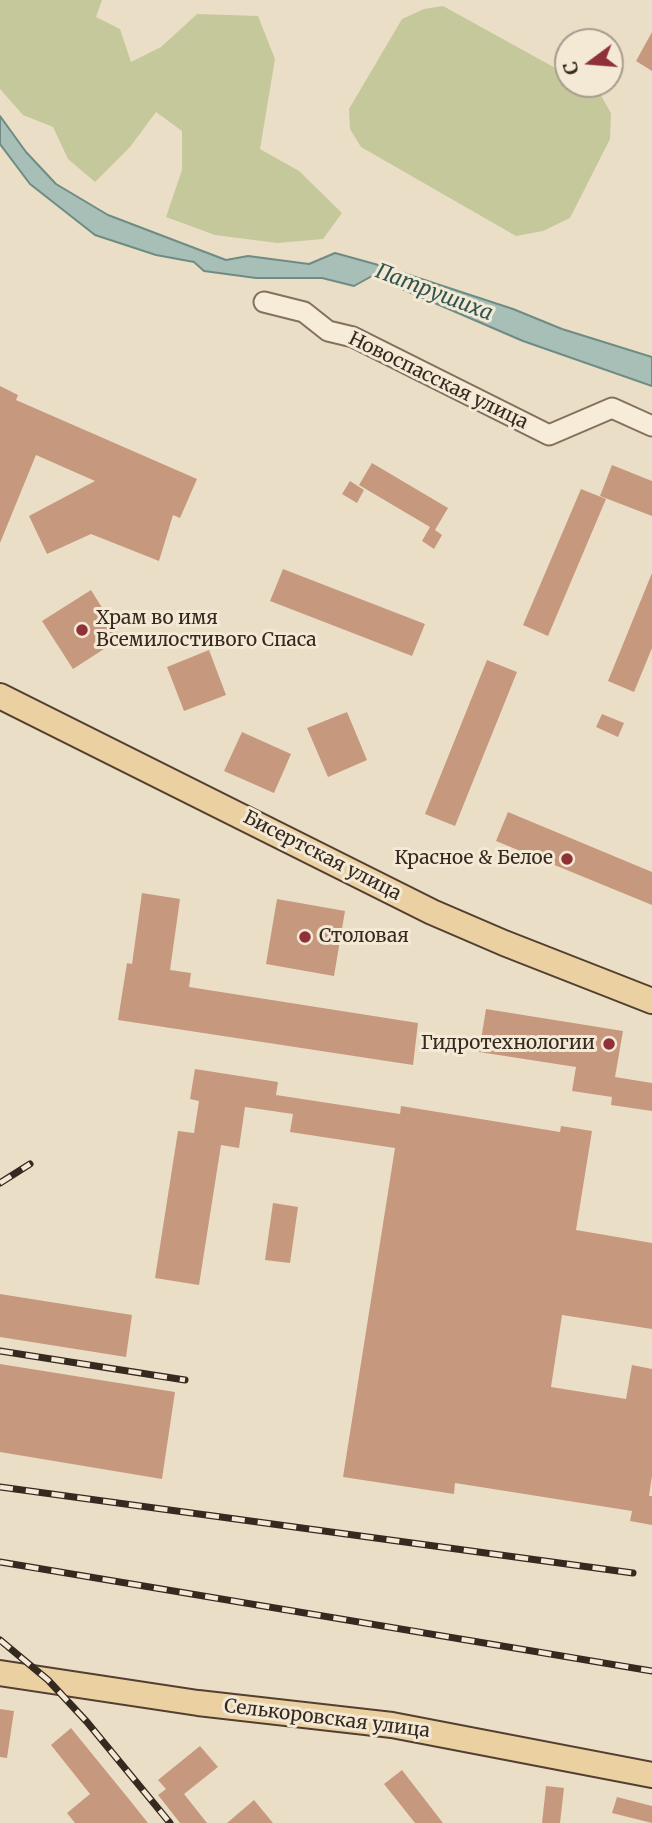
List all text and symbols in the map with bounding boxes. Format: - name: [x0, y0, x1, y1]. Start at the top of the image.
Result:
- north arrow: [554, 28, 624, 98]
- text: С: [557, 59, 584, 78]
- water label: Патрушиха: [372, 259, 496, 327]
- street label: Новоспасская улица: [345, 328, 531, 434]
- place label: Храм во имя Всемилостивого Спаса: [96, 608, 317, 652]
- marker: Храм во имя Всемилостивого Спаса: [74, 622, 90, 638]
- street label: Бисертская улица: [239, 806, 405, 906]
- place label: Красное & Белое: [394, 848, 553, 870]
- marker: Красное & Белое: [559, 851, 575, 867]
- place label: Столовая: [319, 926, 409, 948]
- marker: Столовая: [297, 929, 313, 945]
- place label: Гидротехнологии: [421, 1033, 595, 1055]
- marker: Гидротехнологии: [601, 1036, 617, 1052]
- street label: Селькоровская улица: [223, 1695, 431, 1743]

